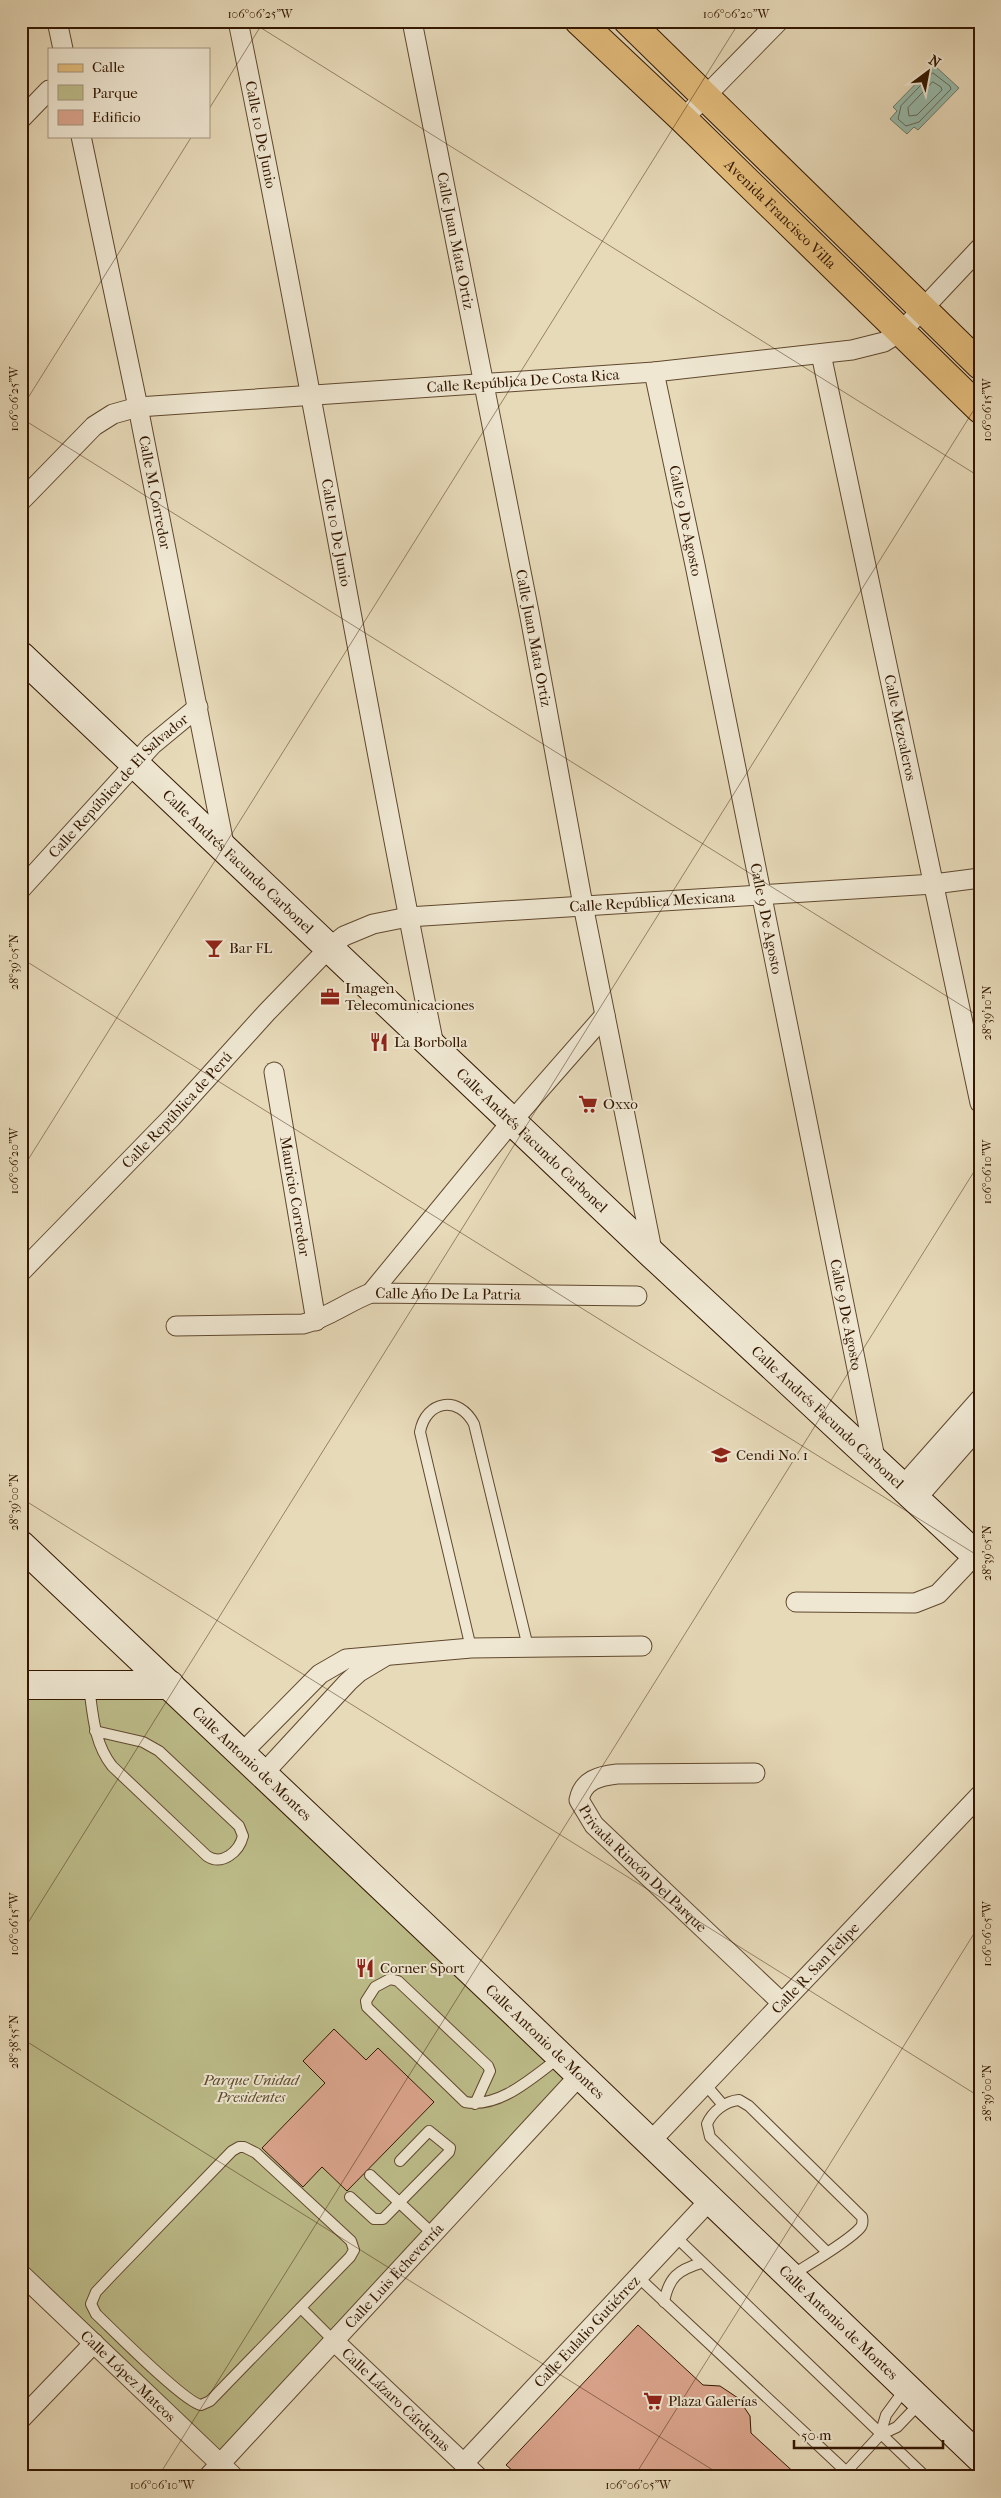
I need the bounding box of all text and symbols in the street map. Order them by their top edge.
text: 106°06'25"W [227,7,294,21]
text: 106°06'20"W [703,7,771,21]
legend [48,48,210,138]
north arrow [904,48,954,98]
text: N [926,51,944,72]
text: Calle [92,58,125,76]
street label: Calle 10 De Junio [241,79,280,190]
text: Parque [92,84,138,102]
text: Edificio [92,108,141,126]
street label: Avenida Francisco Villa [720,155,841,273]
street label: Calle Juan Mata Ortiz [433,170,478,311]
text: 106°06'25"W [7,365,21,432]
street label: Calle República De Costa Rica [426,365,621,396]
text: 106°06'15"W [980,377,994,442]
street label: Calle M. Corredor [135,434,175,551]
street label: Calle 9 De Agosto [665,464,706,578]
street label: Calle 10 De Junio [317,477,355,588]
street label: Calle Juan Mata Ortiz [512,568,555,709]
street label: Calle Mezcaleros [880,673,920,783]
street label: Calle República de El Salvador [45,709,192,862]
street label: Calle Andrés Facundo Carbonel [159,786,317,938]
street label: Calle 9 De Agosto [746,861,786,976]
street label: Calle República Mexicana [569,887,736,916]
text: 28°39'05"N [7,934,21,990]
bar icon: Bar FL [203,937,225,959]
place label: Bar FL [229,939,272,957]
place label: Imagen Telecomunicaciones [345,979,475,1014]
office icon: Imagen Telecomunicaciones [319,986,341,1008]
text: 28°39'10"N [980,986,994,1040]
restaurant icon: La Borbolla [368,1031,390,1053]
place label: La Borbolla [394,1033,469,1051]
street label: Calle República de Perú [118,1047,236,1172]
street label: Calle Andrés Facundo Carbonel [453,1064,611,1216]
supermarket icon: Oxxo [577,1093,599,1115]
place label: Oxxo [603,1095,638,1113]
text: 106°06'20"W [7,1126,21,1194]
street label: Mauricio Corredor [276,1135,314,1258]
text: 106°06'10"W [980,1138,994,1204]
street label: Calle 9 De Agosto [826,1257,866,1372]
street label: Calle Año De La Patria [375,1284,522,1304]
street label: Calle Andrés Facundo Carbonel [748,1342,907,1492]
school or university icon: Cendi No. 1 [710,1444,732,1466]
place label: Cendi No. 1 [736,1446,808,1464]
text: 28°39'00"N [7,1473,21,1531]
text: 28°39'05"N [980,1525,994,1581]
street label: Calle Antonio de Montes [188,1703,316,1825]
street label: Privada Rincón Del Parque [575,1801,711,1936]
text: 106°06'15"W [7,1891,21,1956]
text: 106°06'05"W [980,1900,994,1967]
street label: Calle R. San Felipe [768,1918,863,2018]
restaurant icon: Corner Sport [354,1957,376,1979]
place label: Corner Sport [380,1959,465,1977]
street label: Calle Antonio de Montes [482,1981,609,2103]
text: 28°38'55"N [7,2015,21,2069]
text: 28°39'00"N [980,2064,994,2122]
park label: Parque Unidad Presidentes [202,2071,301,2106]
street label: Calle Luis Echeverría [341,2219,448,2332]
street label: Calle Antonio de Montes [775,2261,902,2384]
street label: Calle Eulalio Gutiérrez [530,2271,644,2391]
street label: Calle López Mateos [77,2327,180,2426]
street label: Calle Lázaro Cárdenas [338,2344,454,2456]
supermarket icon: Plaza Galerías [642,2390,664,2412]
place label: Plaza Galerías [668,2392,758,2410]
scale bar [794,2418,942,2450]
text: 50 m [801,2426,832,2444]
text: 106°06'10"W [130,2478,196,2492]
text: 106°06'05"W [605,2478,672,2492]

